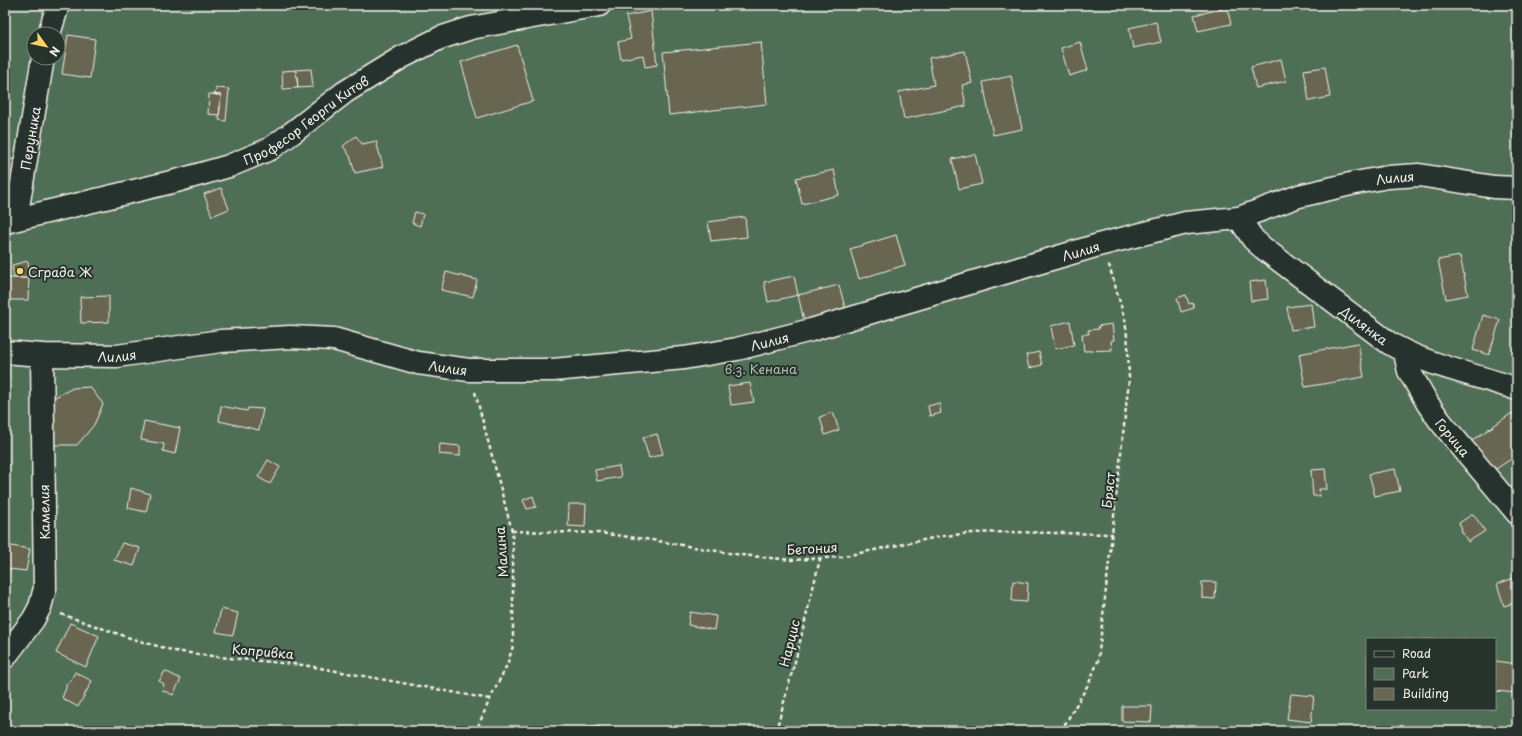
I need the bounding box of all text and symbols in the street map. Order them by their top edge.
north arrow [26,26,66,66]
text: N [45,43,64,60]
street label: Професор Георги Китов [240,70,372,169]
street label: Перуника [15,104,44,171]
street label: Лилия [1374,166,1415,189]
street label: Лилия [1059,236,1102,265]
place label: Сграда Ж [28,262,92,281]
marker: Сграда Ж [15,266,25,276]
street label: Дилянка [1336,300,1393,349]
street label: Лилия [748,327,791,355]
street label: Лилия [97,344,137,366]
street label: Лилия [427,355,469,379]
park label: в.з. Кенана [725,359,798,378]
street label: Горица [1432,414,1475,461]
street label: Бряст [1097,470,1119,509]
street label: Камелия [34,484,54,540]
street label: Малина [490,525,512,578]
street label: Бегония [786,537,838,559]
street label: Нарцис [774,617,804,669]
legend [1366,638,1496,710]
street label: Копривка [231,639,296,663]
text: Road [1402,644,1431,662]
text: Park [1402,664,1429,682]
text: Building [1402,684,1449,702]

